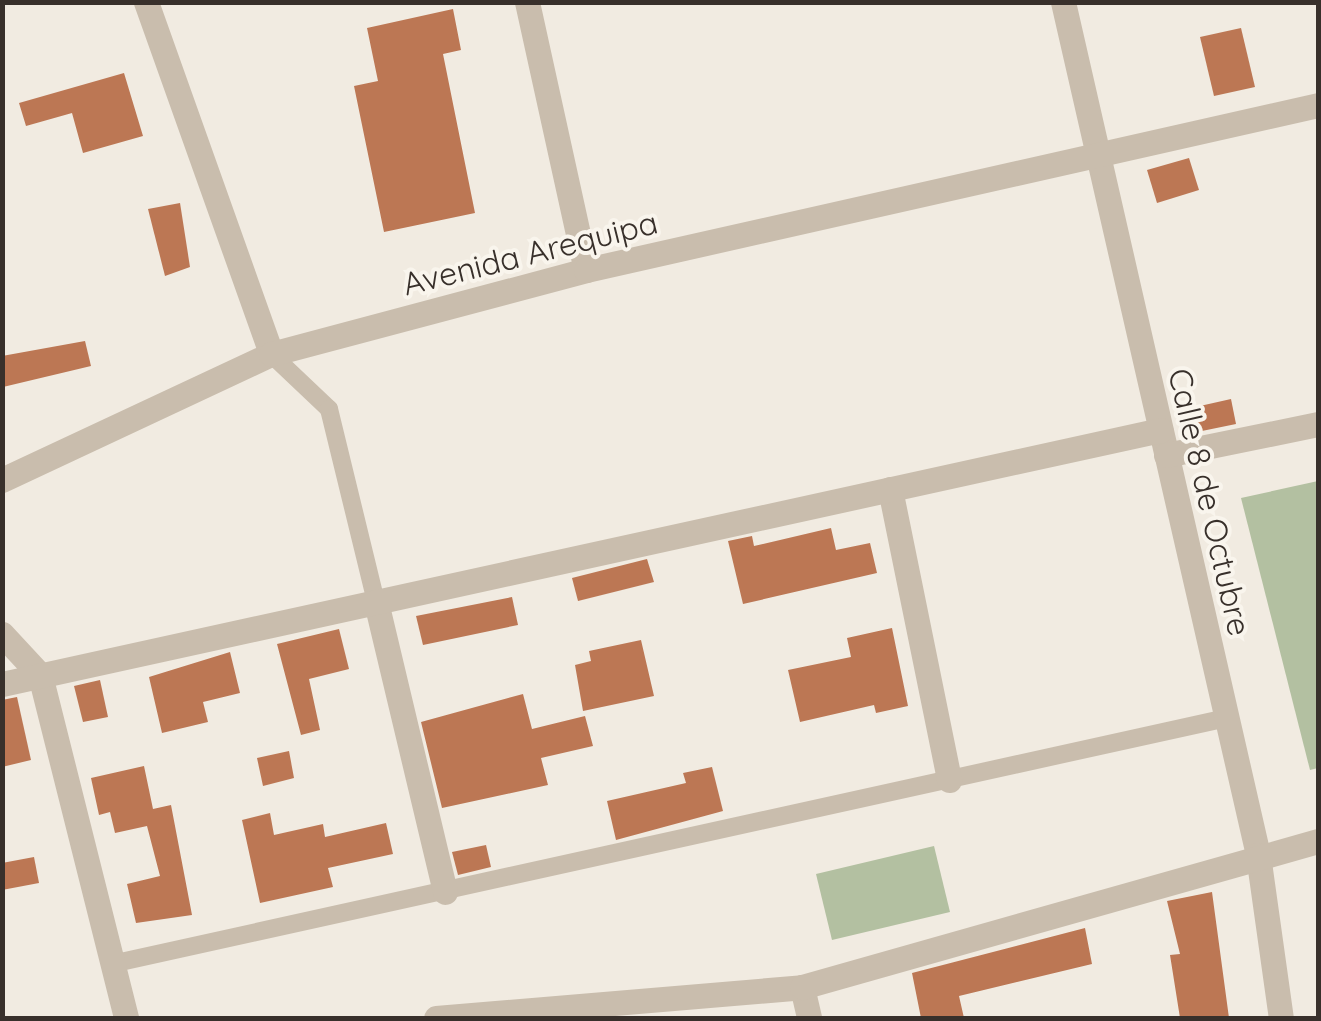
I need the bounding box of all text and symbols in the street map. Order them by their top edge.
street label: Avenida Arequipa [399,203,661,303]
street label: Calle 8 de Octubre [1161,365,1259,639]

